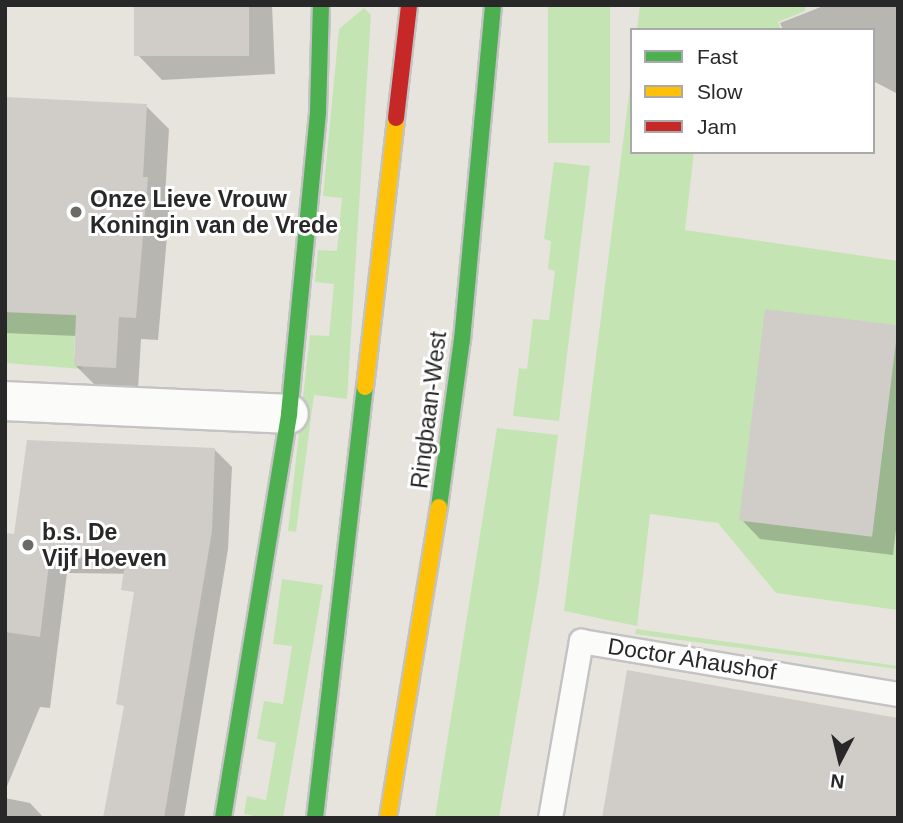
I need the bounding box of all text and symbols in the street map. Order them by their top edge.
legend [630,28,875,154]
text: Fast [697,45,738,68]
text: Slow [697,80,743,103]
text: Jam [697,115,737,138]
place label: Onze Lieve Vrouw Koningin van de Vrede [90,185,338,239]
marker: Onze Lieve Vrouw Koningin van de Vrede [68,204,84,220]
street label: Ringbaan-West [406,330,452,490]
place label: b.s. De Vijf Hoeven [42,518,167,572]
marker: b.s. De Vijf Hoeven [20,537,36,553]
street label: Doctor Ahaushof [605,632,779,686]
north arrow [805,725,875,795]
text: N [829,770,845,793]

